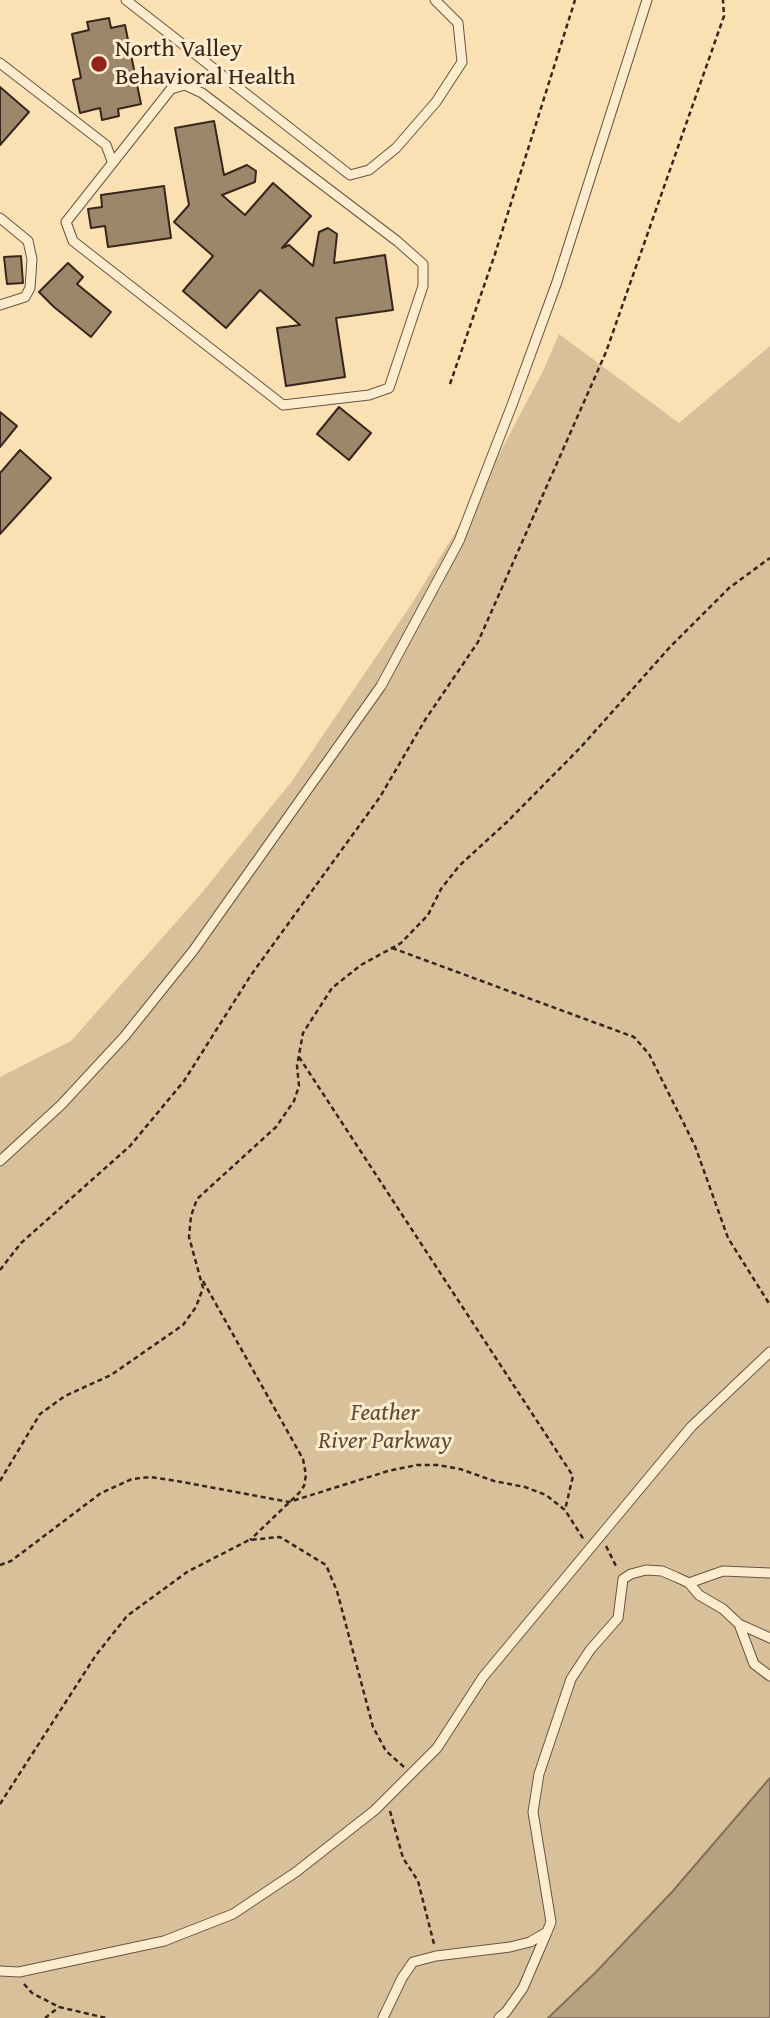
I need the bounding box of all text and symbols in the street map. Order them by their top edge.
place label: North Valley Behavioral Health [115,36,296,92]
marker: North Valley Behavioral Health [89,54,109,74]
park label: Feather River Parkway [318,1400,452,1456]

